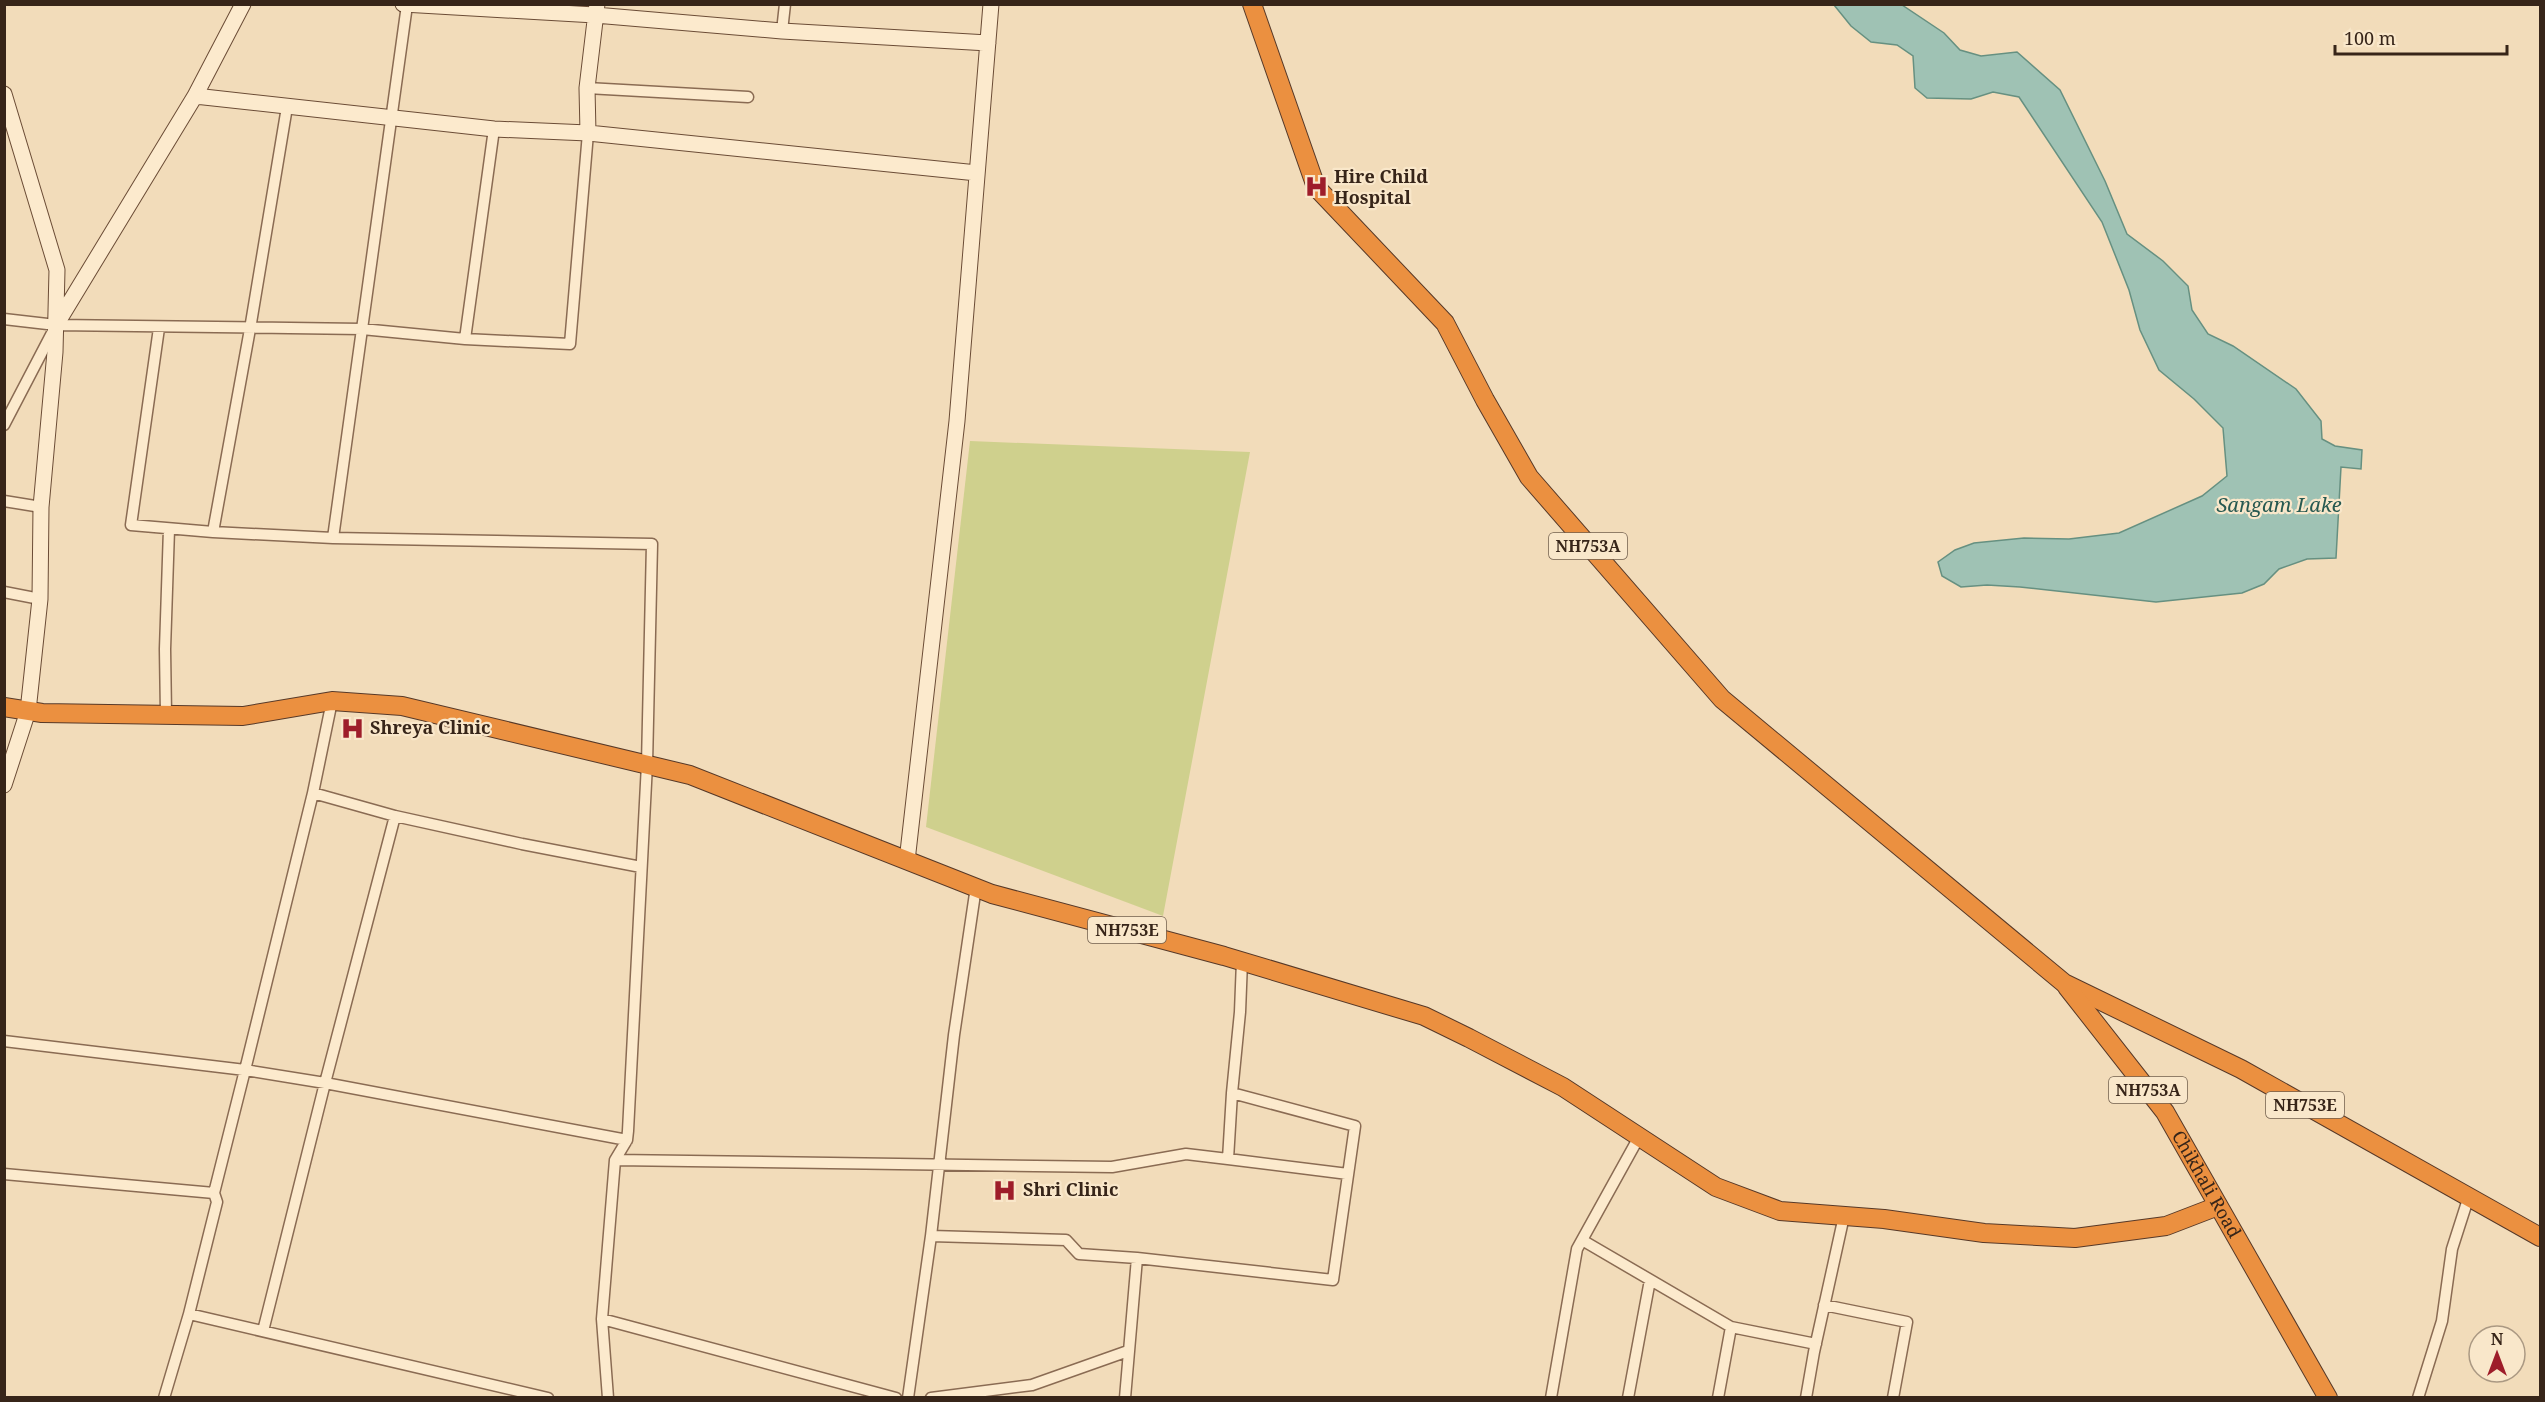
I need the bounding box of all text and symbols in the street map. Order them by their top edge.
scale bar [2335,18,2508,56]
text: 100 m [2344,26,2396,50]
place label: Hire Child Hospital [1334,164,1428,209]
hospital icon: Hire Child Hospital [1303,174,1329,200]
water label: Sangam Lake [2216,491,2342,518]
road number: NH753A [1549,533,1627,559]
hospital icon: Shreya Clinic [339,715,365,741]
place label: Shreya Clinic [370,715,491,739]
road number: NH753E [1088,917,1166,943]
road number: NH753A [2109,1077,2187,1103]
road number: NH753E [2266,1092,2344,1118]
street label: Chikhali Road [2167,1126,2247,1242]
hospital icon: Shri Clinic [992,1177,1018,1203]
place label: Shri Clinic [1023,1177,1118,1201]
north arrow [2467,1324,2527,1384]
text: N [2491,1328,2504,1350]

